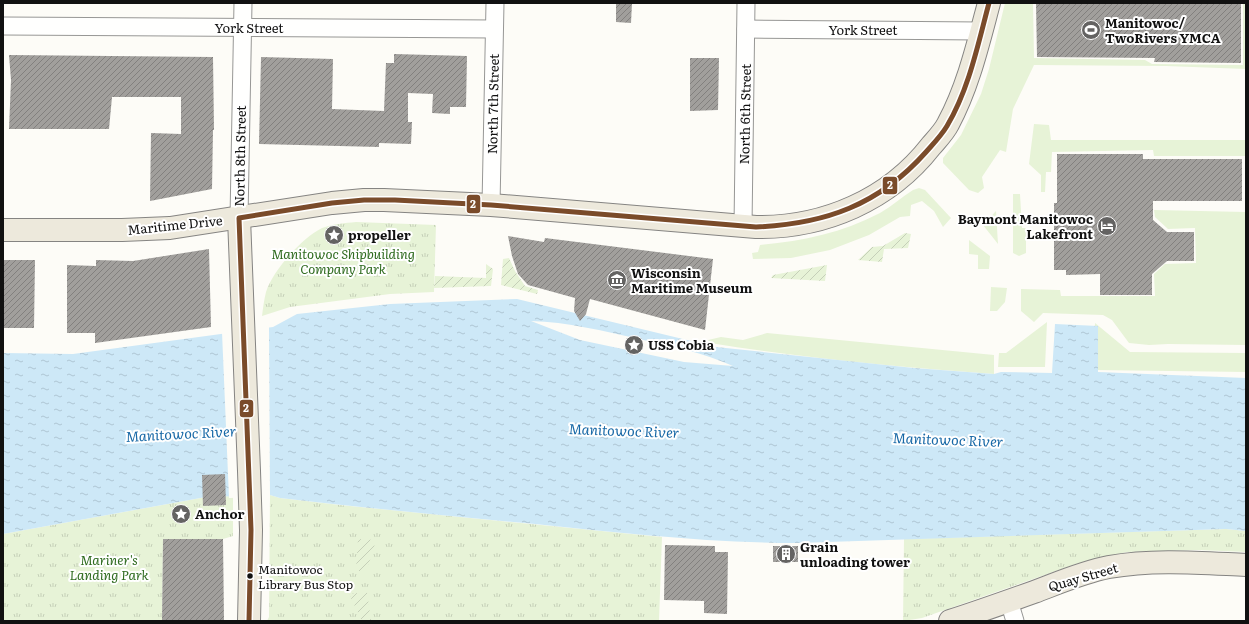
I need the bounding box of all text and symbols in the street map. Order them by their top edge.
place label: Manitowoc/ TwoRivers YMCA [1105,13,1221,47]
street label: York Street [214,18,284,37]
sports icon: Manitowoc/ TwoRivers YMCA [1080,19,1102,41]
street label: York Street [828,20,898,39]
street label: North 7th Street [482,53,503,154]
street label: North 6th Street [734,63,755,165]
street label: North 8th Street [229,105,250,207]
line badge: 2 [882,176,898,195]
text: 2 [887,176,893,192]
line badge: 2 [466,194,481,214]
text: 2 [470,195,476,211]
place label: Baymont Manitowoc Lakefront [958,209,1093,243]
street label: Maritime Drive [127,210,224,239]
hotel icon: Baymont Manitowoc Lakefront [1096,215,1118,237]
place icon: propeller [323,224,345,246]
place label: propeller [348,225,411,244]
park label: Manitowoc Shipbuilding Company Park [271,244,415,278]
place label: Wisconsin Maritime Museum [631,263,753,297]
museum icon: Wisconsin Maritime Museum [606,269,628,291]
place icon: USS Cobia [623,334,645,356]
place label: USS Cobia [648,335,715,354]
line badge: 2 [239,399,254,418]
text: 2 [243,399,249,415]
water label: Manitowoc River [568,418,680,442]
water label: Manitowoc River [125,420,237,446]
water label: Manitowoc River [892,427,1004,451]
place icon: Anchor [170,503,192,525]
place label: Anchor [195,504,245,523]
place label: Grain unloading tower [800,537,910,571]
building icon: Grain unloading tower [775,543,797,565]
park label: Mariner's Landing Park [69,550,149,584]
street label: Quay Street [1046,557,1121,596]
place label: Manitowoc Library Bus Stop [258,560,353,593]
marker: Manitowoc Library Bus Stop [245,571,255,581]

